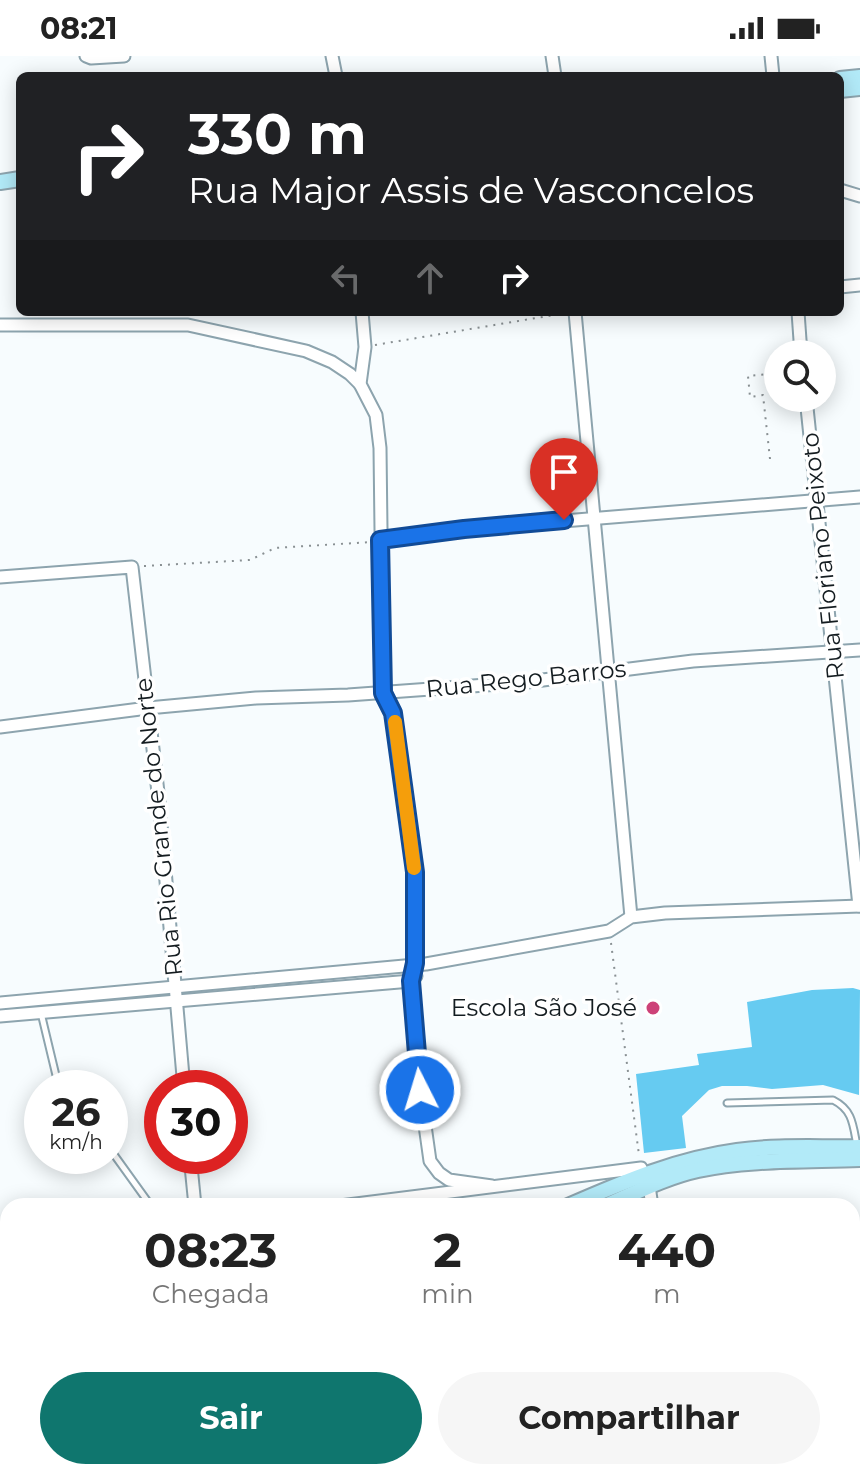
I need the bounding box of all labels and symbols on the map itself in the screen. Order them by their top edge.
street label: Rua Floriano Peixoto [795,431,850,681]
pin [530,438,598,520]
street label: Rua Rego Barros [424,654,628,703]
street label: Rua Rio Grande do Norte [128,677,189,978]
place label: Escola São José [451,993,637,1022]
marker: Escola São José [644,999,662,1017]
position arrow [378,1048,462,1132]
speed limit sign: 30 [144,1070,248,1174]

